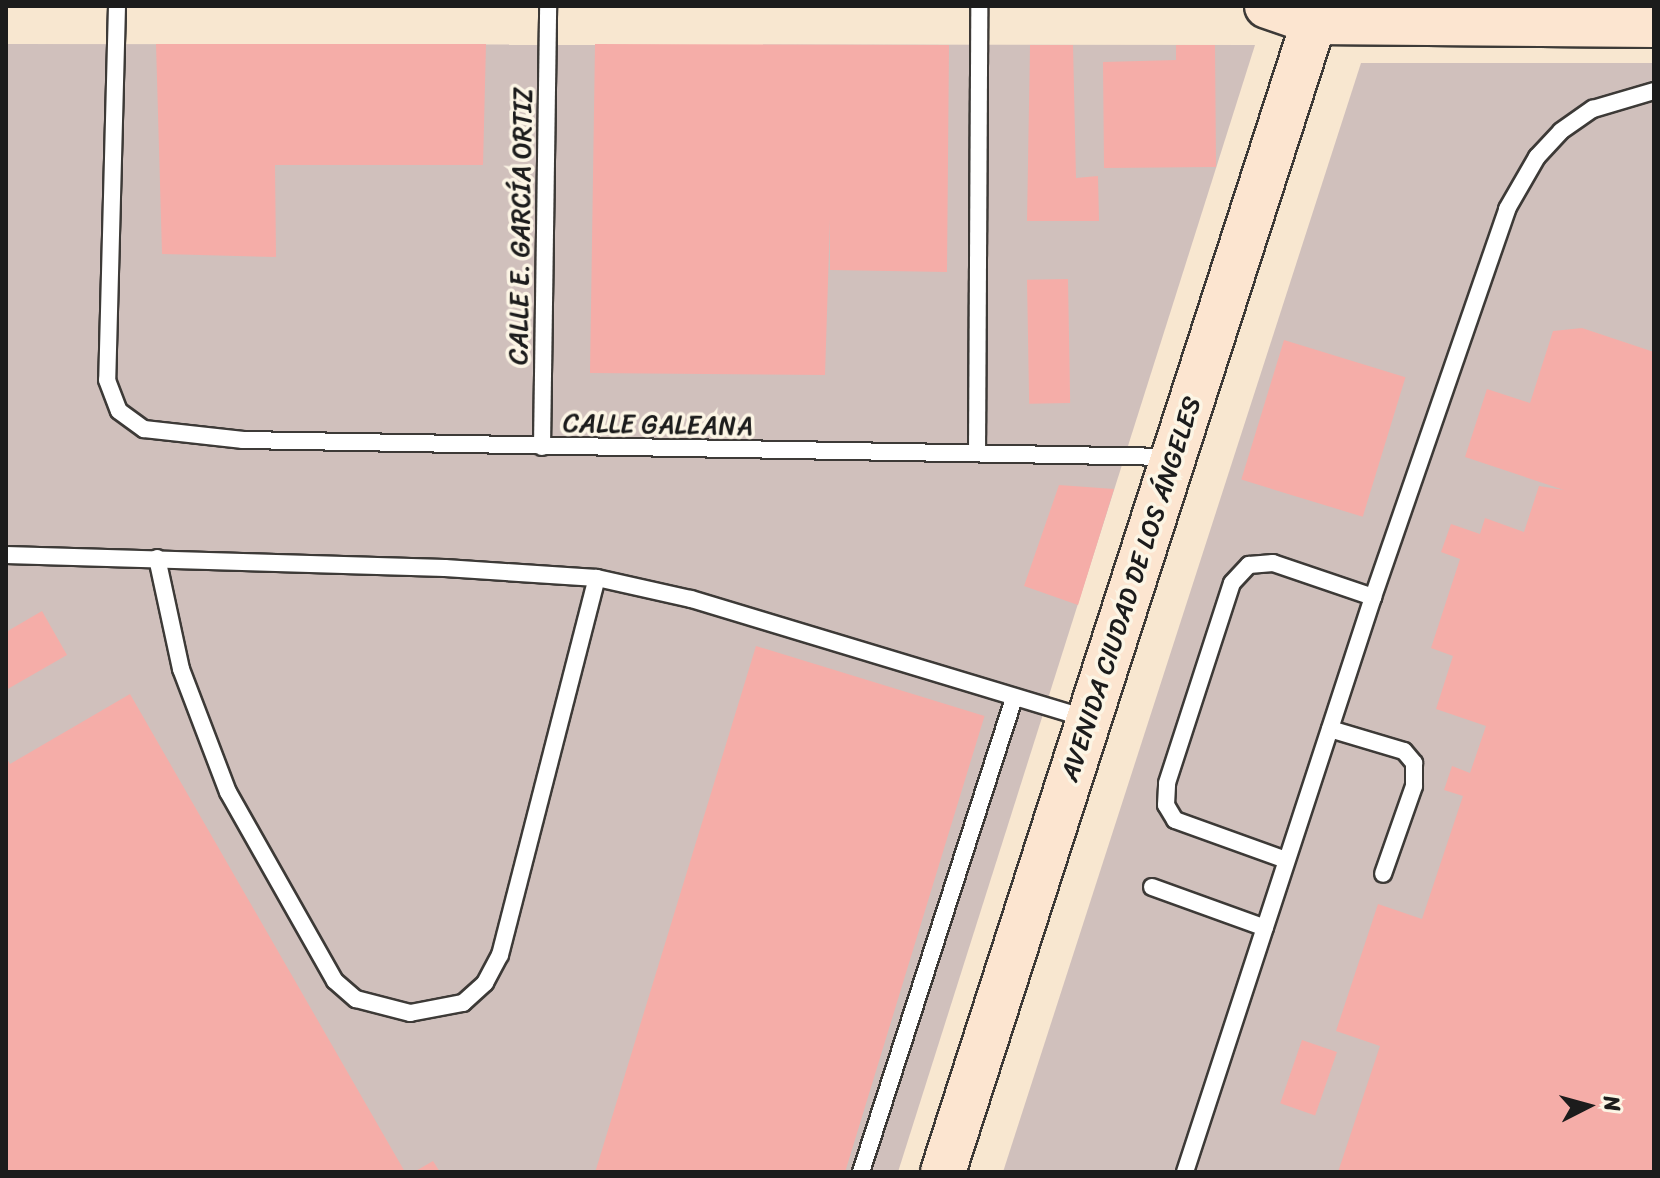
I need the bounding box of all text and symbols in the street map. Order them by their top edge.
street label: CALLE E. GARCÍA ORTIZ [503,88,539,364]
street label: AVENIDA CIUDAD DE LOS ÁNGELES [1053,390,1209,788]
street label: CALLE GALEANA [563,408,753,442]
north arrow [1548,1066,1628,1146]
text: N [1592,1094,1633,1113]

